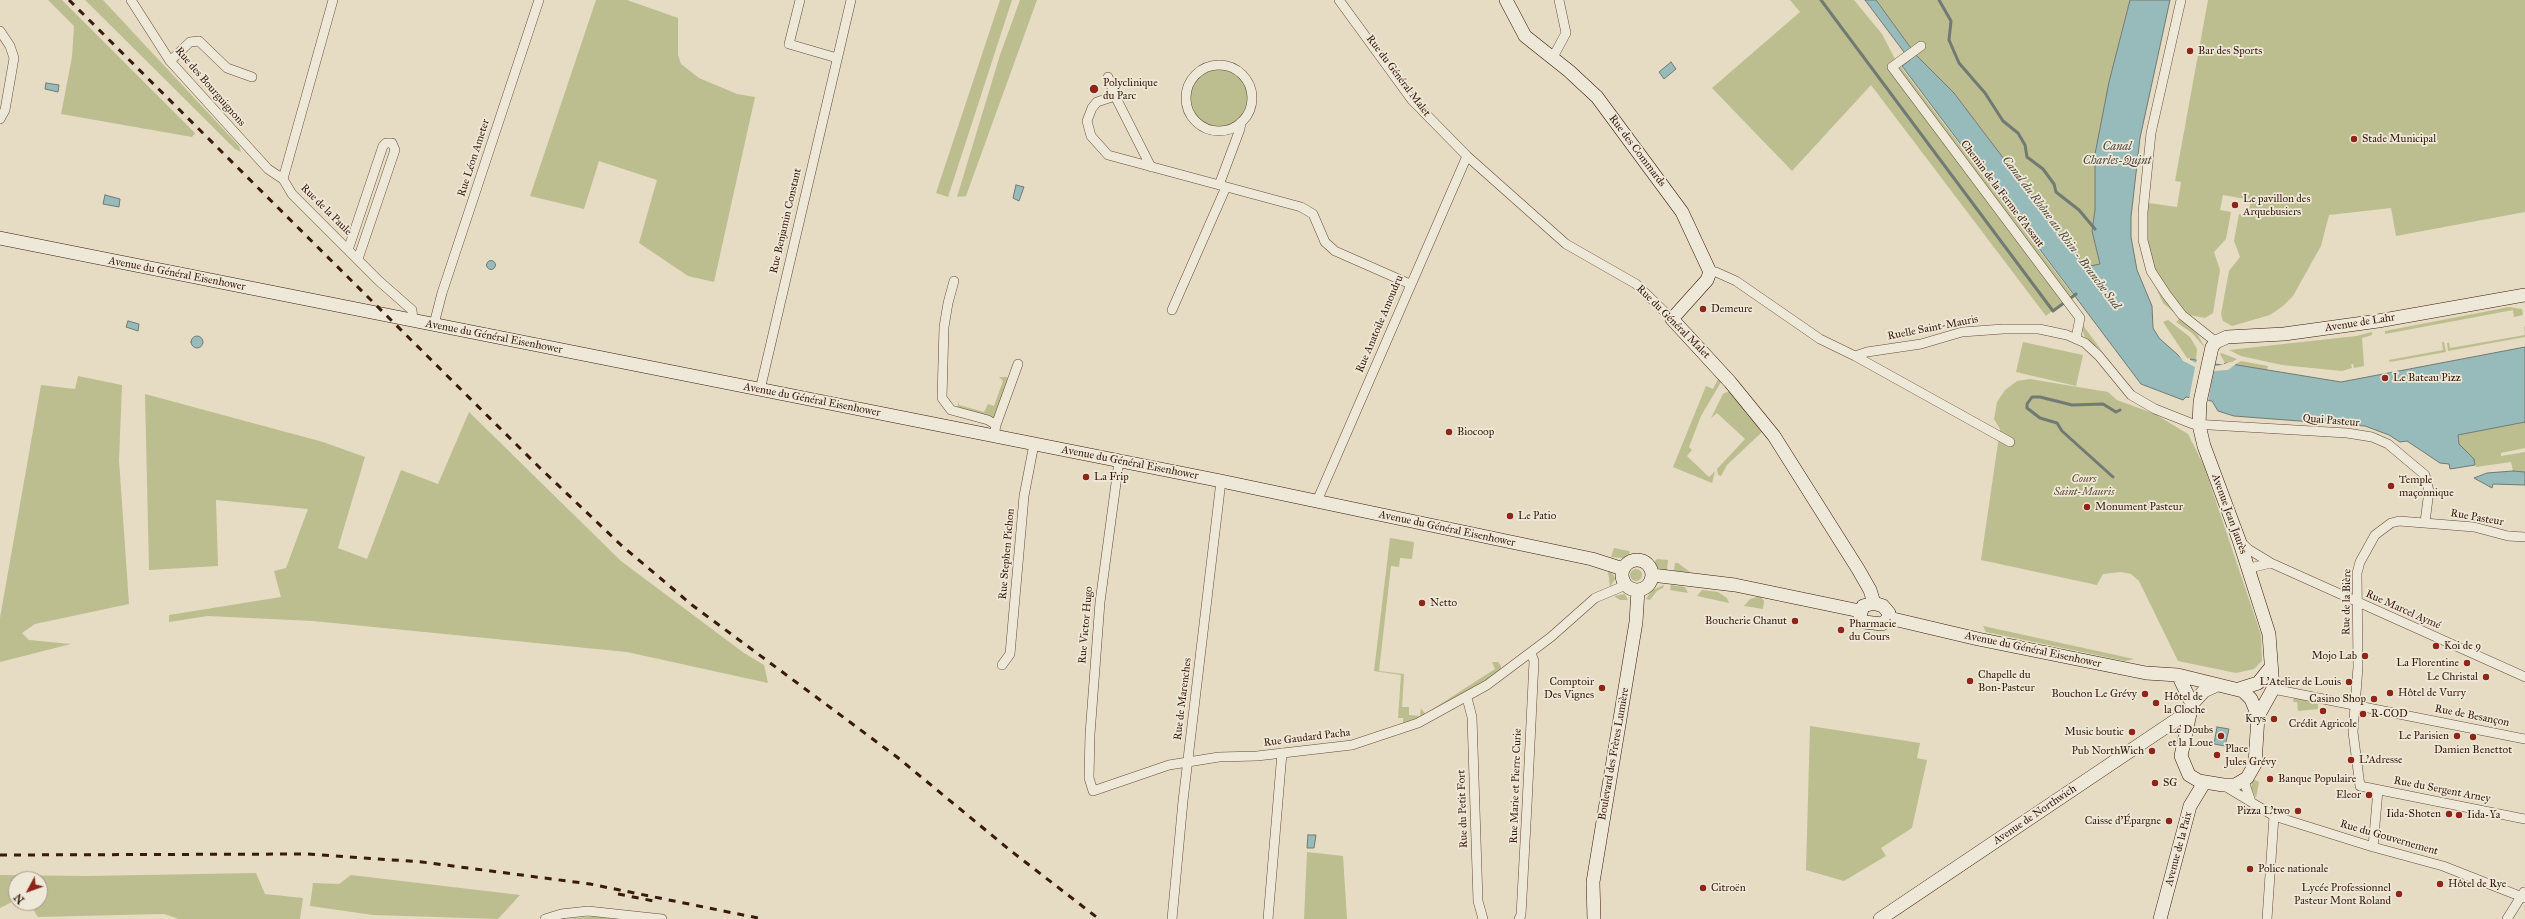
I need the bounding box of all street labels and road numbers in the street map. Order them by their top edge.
street label: Rue du Général Malet [1363,33,1433,119]
street label: Rue des Bourguignons [172,45,248,129]
street label: Rue des Commards [1606,112,1668,190]
street label: Rue Léon Ameter [455,117,493,199]
street label: Chemin de la Ferme d'Assaut [1957,138,2047,250]
street label: Rue Benjamin Constant [767,167,805,275]
street label: Rue de la Paule [298,182,354,238]
street label: Avenue du Général Eisenhower [107,254,247,294]
street label: Rue Anatoile Amoudru [1353,273,1407,375]
street label: Rue du Général Malet [1633,282,1713,362]
street label: Avenue de Lahr [2324,311,2396,335]
street label: Ruelle Saint-Mauris [1886,313,1980,343]
street label: Avenue du Général Eisenhower [424,317,564,357]
street label: Avenue du Général Eisenhower [742,380,882,420]
street label: Quai Pasteur [2302,412,2360,430]
street label: Avenue du Général Eisenhower [1060,443,1200,483]
street label: Avenue Jean Jaurès [2208,472,2250,556]
street label: Rue Pasteur [2449,507,2505,529]
street label: Rue Stephen Pichon [996,508,1018,600]
street label: Avenue du Général Eisenhower [1377,508,1517,550]
street label: Rue de la Bière [2340,569,2354,635]
street label: Rue Victor Hugo [1076,586,1096,664]
street label: Rue Marcel Aymé [2363,587,2443,633]
street label: Avenue du Général Eisenhower [1963,629,2103,671]
street label: Rue de Marenches [1171,657,1195,741]
street label: Boulevard des Frères Lumière [1596,687,1632,821]
street label: Rue de Besançon [2434,702,2510,730]
street label: Rue Gaudard Pacha [1263,726,1351,750]
street label: Rue Marie et Pierre Curie [1507,728,1525,844]
street label: Rue du Petit Fort [1455,770,1471,848]
street label: Rue du Sergent Arney [2393,774,2491,806]
street label: Avenue de Northwich [1991,782,2079,848]
street label: Avenue de la Paix [2163,810,2195,888]
street label: Rue du Gouvernement [2338,818,2440,858]

